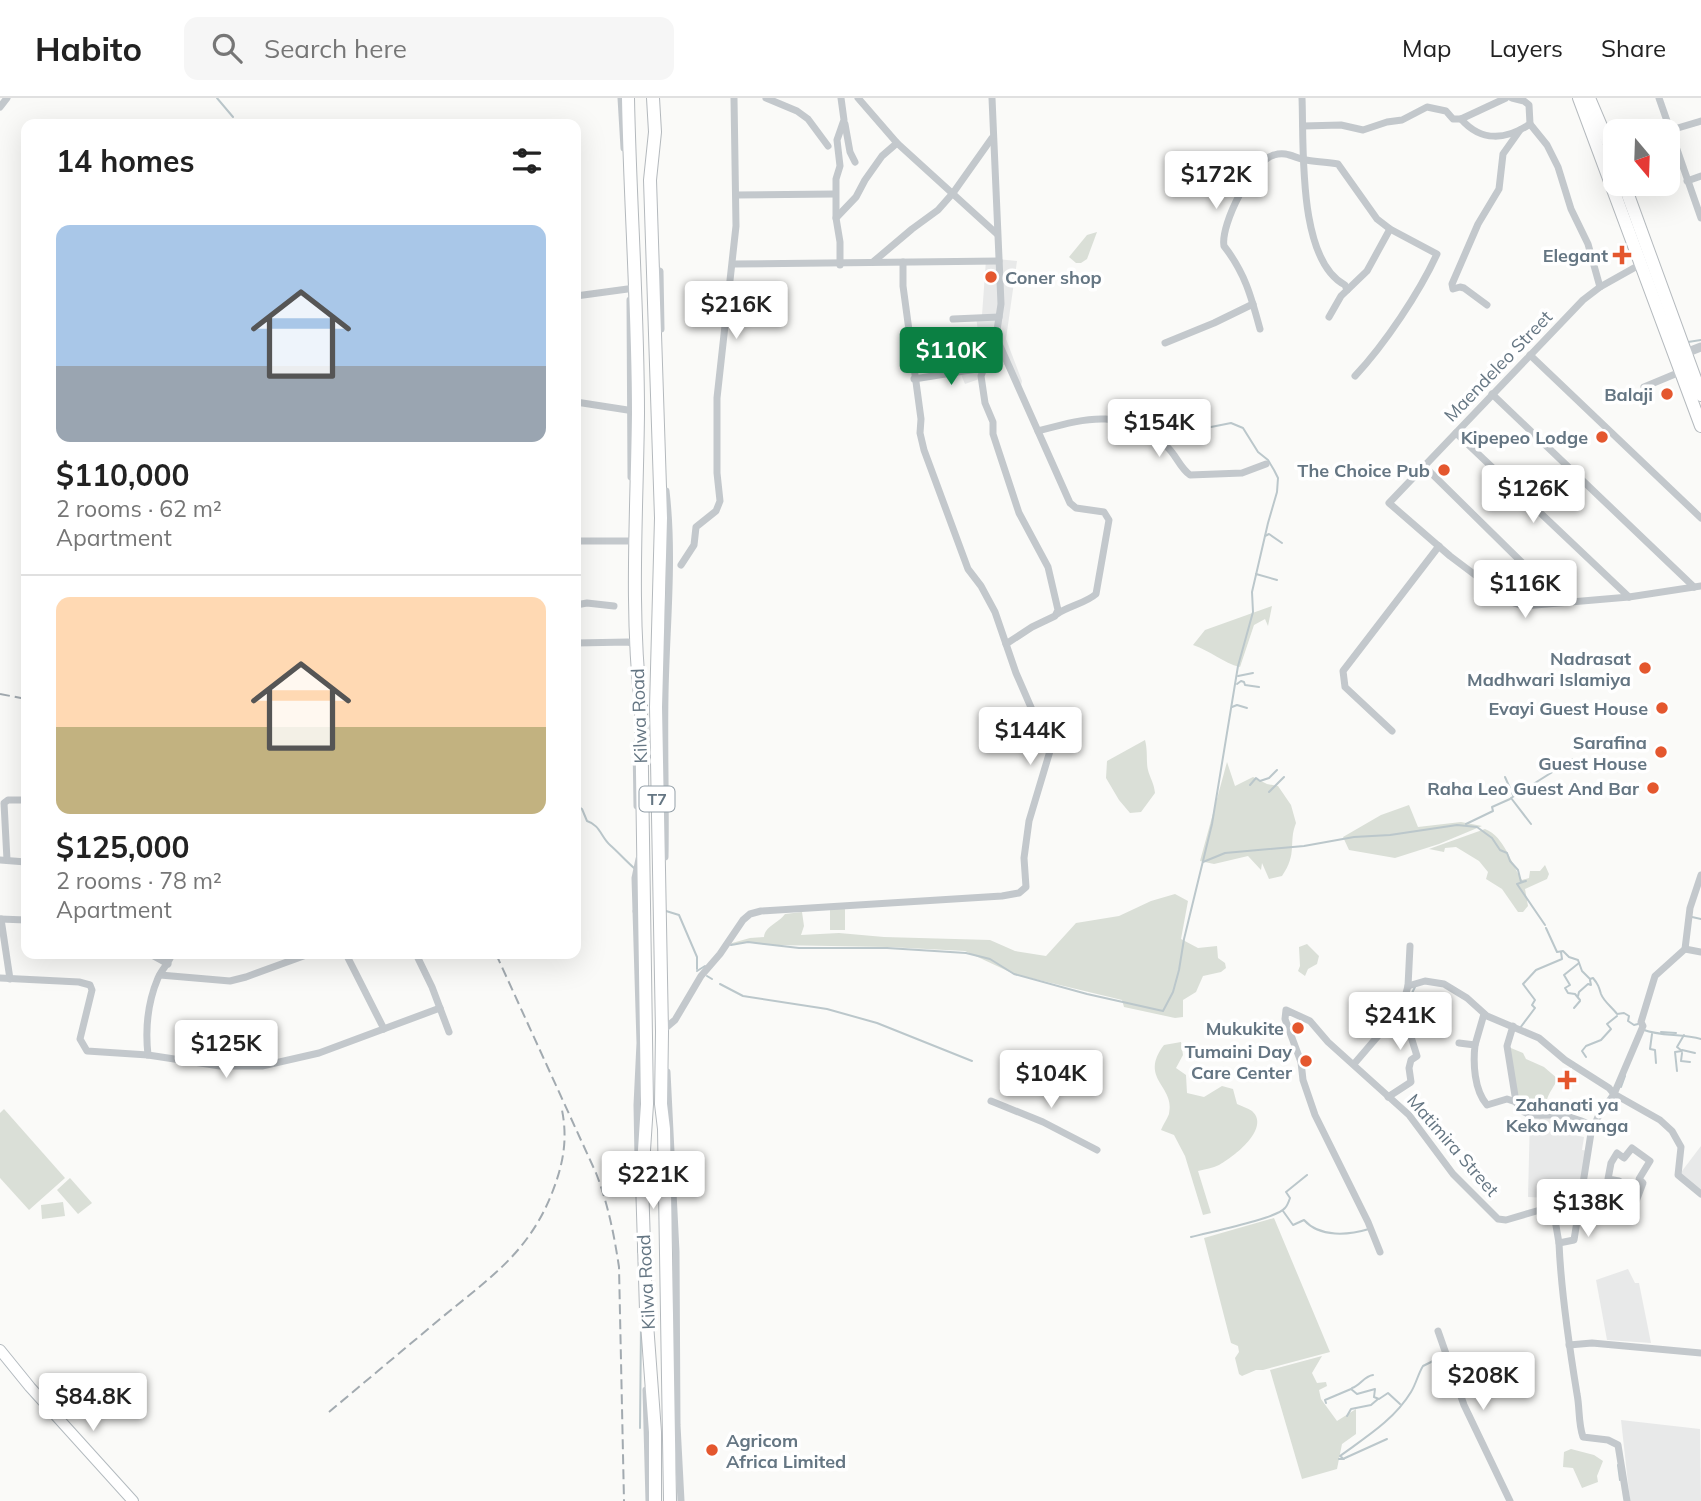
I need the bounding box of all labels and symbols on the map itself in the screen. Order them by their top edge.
north arrow [1603,119,1680,196]
pin: $172K [1167,152,1265,211]
place label: Elegant [1543,244,1608,267]
marker: Elegant [1614,247,1630,263]
place label: Coner shop [1005,266,1102,289]
marker: Coner shop [983,269,999,285]
pin: $216K [687,282,785,341]
street label: Maendeleo Street [1439,305,1557,427]
pin: $110K [902,328,1000,387]
place label: Balaji [1604,383,1653,406]
marker: Balaji [1659,386,1675,402]
pin: $154K [1110,400,1208,459]
place label: Kipepeo Lodge [1461,426,1588,449]
marker: Kipepeo Lodge [1594,429,1610,445]
place label: The Choice Pub [1297,459,1430,482]
marker: The Choice Pub [1436,462,1452,478]
pin: $126K [1484,466,1582,525]
pin: $116K [1476,560,1574,620]
place label: Nadrasat Madhwari Islamiya [1467,647,1631,691]
marker: Nadrasat Madhwari Islamiya [1637,660,1653,676]
street label: Kilwa Road [626,668,652,764]
place label: Evayi Guest House [1489,697,1648,720]
marker: Evayi Guest House [1654,700,1670,716]
pin: $144K [981,708,1079,767]
place label: Sarafina Guest House [1538,731,1647,775]
marker: Sarafina Guest House [1653,744,1669,760]
place label: Raha Leo Guest And Bar [1427,777,1640,800]
marker: Raha Leo Guest And Bar [1645,780,1661,796]
road number: T7 [640,786,674,812]
pin: $241K [1351,992,1449,1052]
place label: Mukukite [1206,1017,1284,1040]
pin: $125K [177,1020,275,1080]
marker: Mukukite [1290,1020,1306,1036]
place label: Tumaini Day Care Center [1184,1040,1293,1084]
pin: $104K [1002,1051,1100,1110]
marker: Tumaini Day Care Center [1298,1053,1314,1069]
marker: Zahanati ya Keko Mwanga [1557,1070,1577,1090]
street label: Matimira Street [1402,1089,1504,1201]
place label: Zahanati ya Keko Mwanga [1506,1093,1628,1137]
pin: $221K [604,1152,702,1211]
pin: $138K [1539,1180,1637,1239]
street label: Kilwa Road [632,1234,660,1330]
pin: $208K [1434,1352,1532,1412]
pin: $84.8K [36,1374,150,1433]
place label: Agricom Africa Limited [726,1429,846,1473]
marker: Agricom Africa Limited [704,1442,720,1458]

